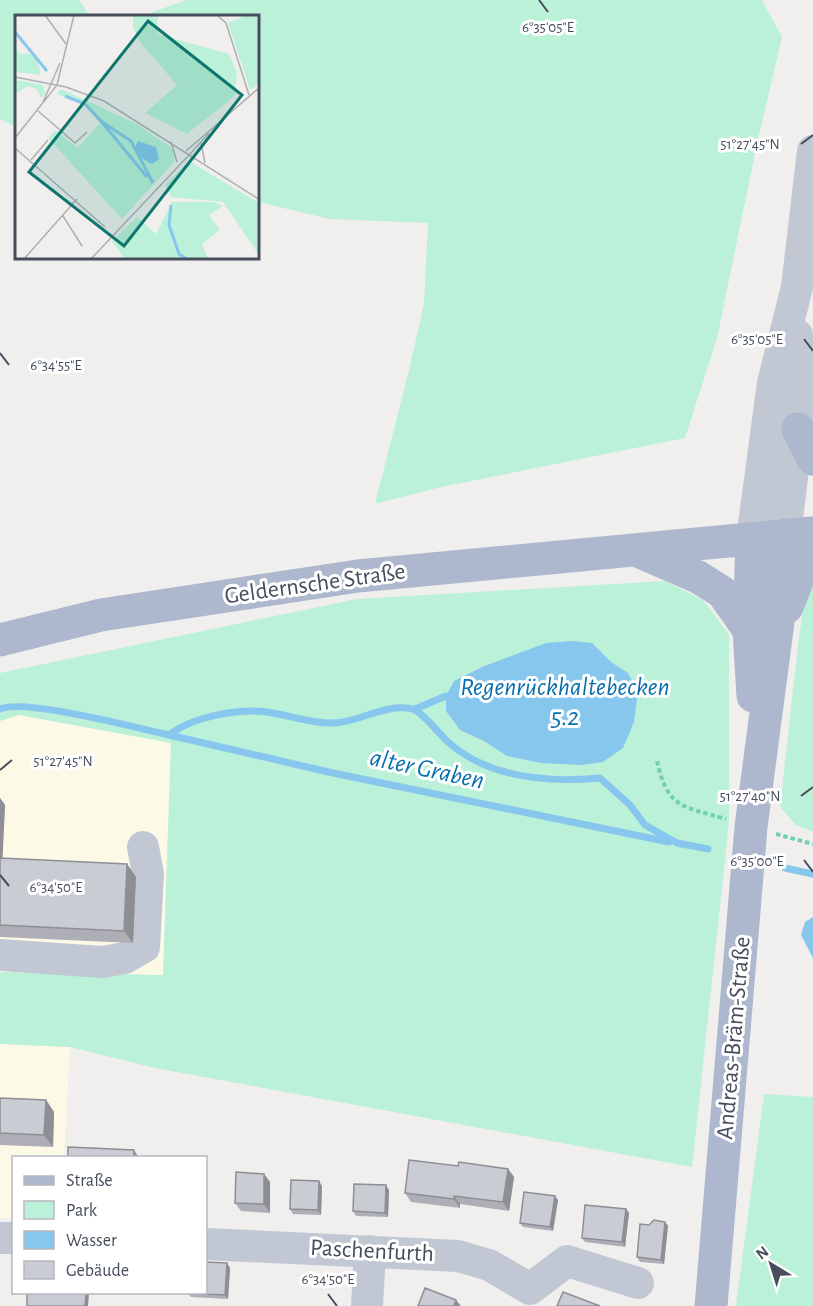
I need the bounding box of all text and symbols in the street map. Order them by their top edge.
inset map [15,15,260,260]
text: 6°35'05"E [522,20,574,35]
text: 51°27'45"N [720,137,780,152]
text: 6°35'05"E [731,332,783,347]
text: 6°34'55"E [30,358,82,373]
street label: Geldernsche Straße [223,559,407,609]
water label: Regenrückhaltebecken 5.2 [460,674,670,730]
water label: alter Graben [368,744,486,794]
text: 51°27'45"N [33,754,93,769]
text: 51°27'40"N [720,789,780,804]
text: 6°35'00"E [730,854,784,869]
text: 6°34'50"E [30,880,82,895]
street label: Andreas-Bräm-Straße [713,936,755,1140]
legend [12,1156,207,1294]
text: Straße [66,1172,112,1190]
text: Park [66,1202,98,1220]
text: Wasser [66,1232,117,1250]
north arrow [741,1234,801,1294]
street label: Paschenfurth [309,1236,435,1266]
text: N [753,1243,772,1263]
text: Gebäude [66,1262,129,1280]
text: 6°34'50"E [302,1272,354,1287]

